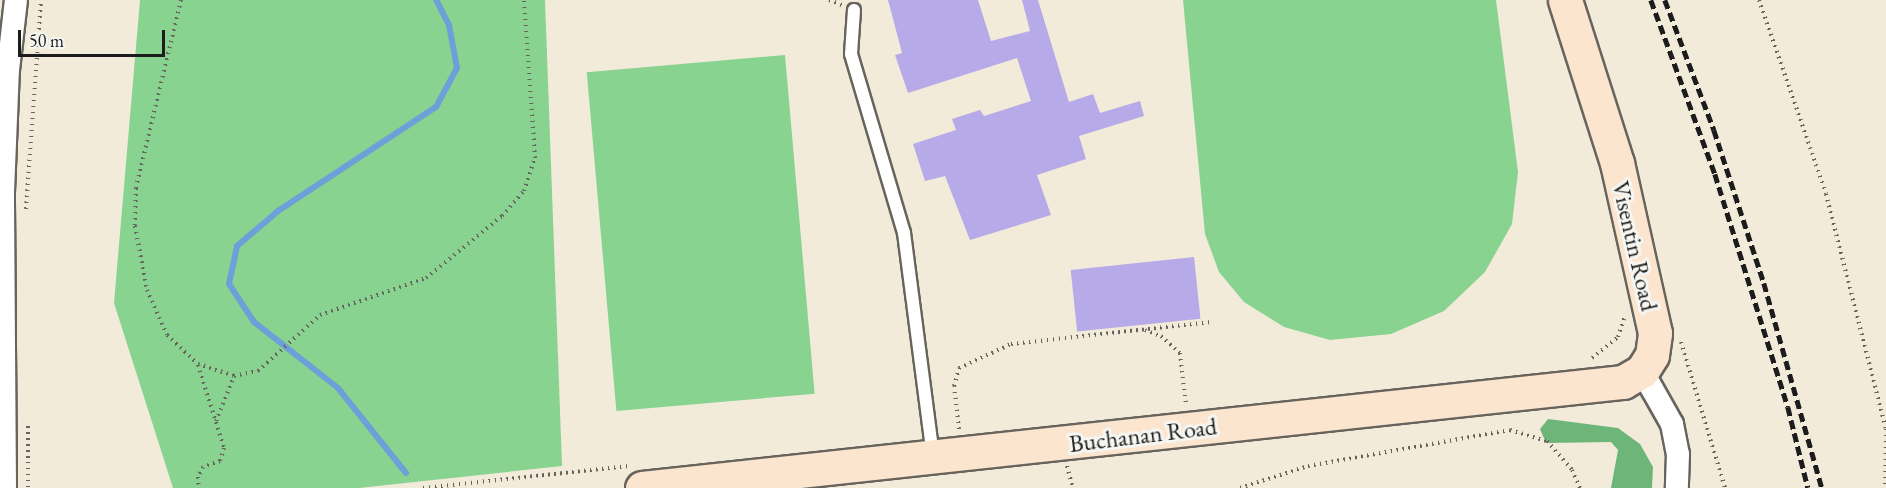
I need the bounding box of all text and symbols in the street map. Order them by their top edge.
scale bar [21,18,168,56]
text: 50 m [29,29,64,52]
street label: Visentin Road [1606,178,1664,314]
street label: Buchanan Road [1068,412,1218,458]

